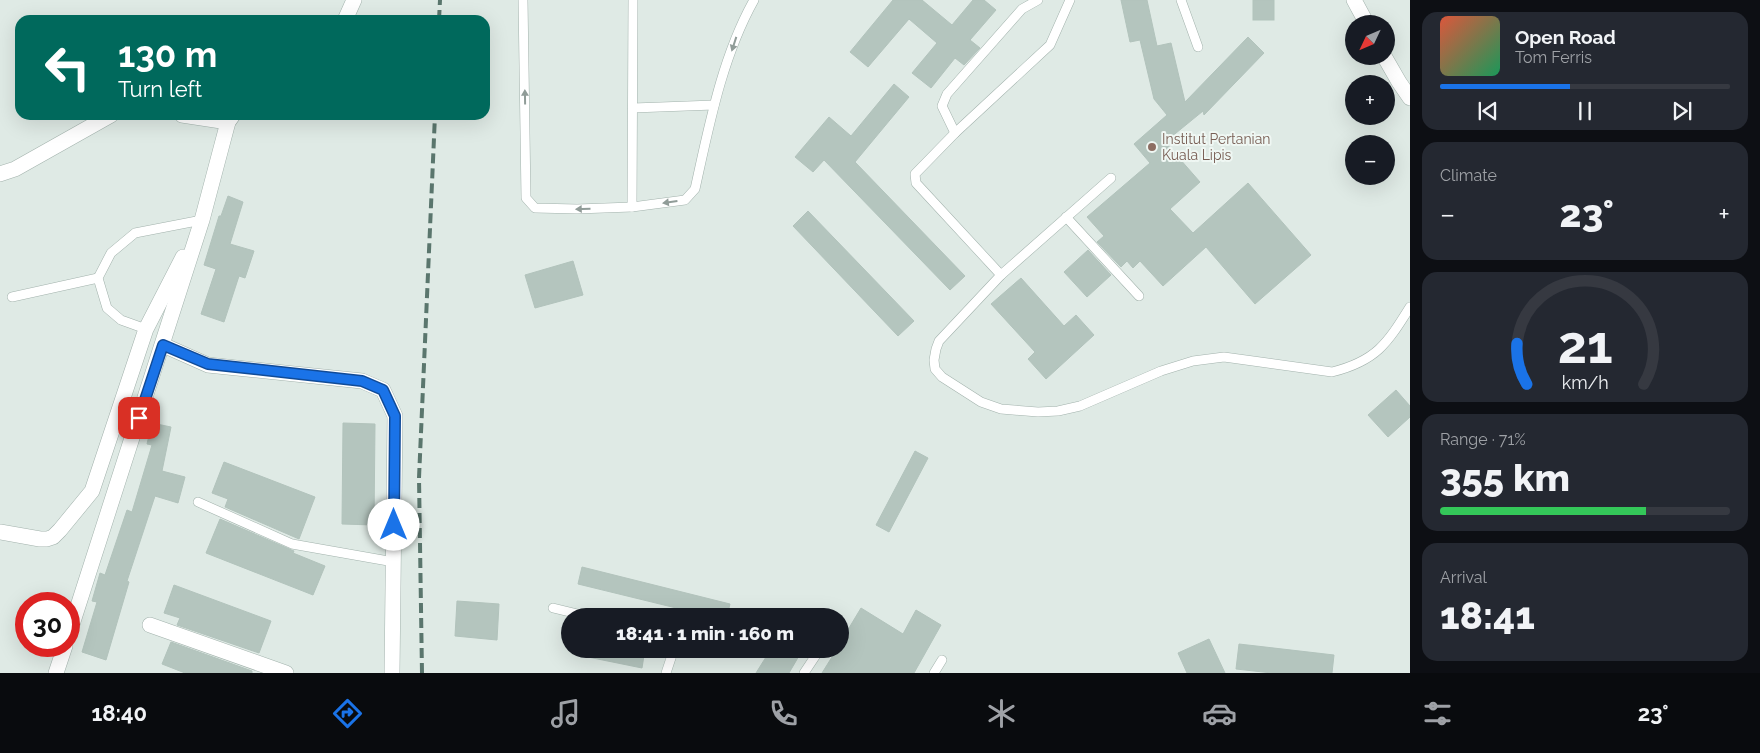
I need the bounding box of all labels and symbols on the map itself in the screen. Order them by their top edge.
north arrow [1345,15,1395,65]
one-way arrow [730,37,737,52]
one-way arrow [521,89,529,105]
place label: Institut Pertanian Kuala Lipis [1162,131,1270,163]
marker: Institut Pertanian Kuala Lipis [1146,141,1158,153]
one-way arrow [662,198,678,206]
one-way arrow [575,205,591,213]
pin [118,397,160,439]
position arrow [367,498,419,550]
speed limit sign: 30 [15,592,80,657]

